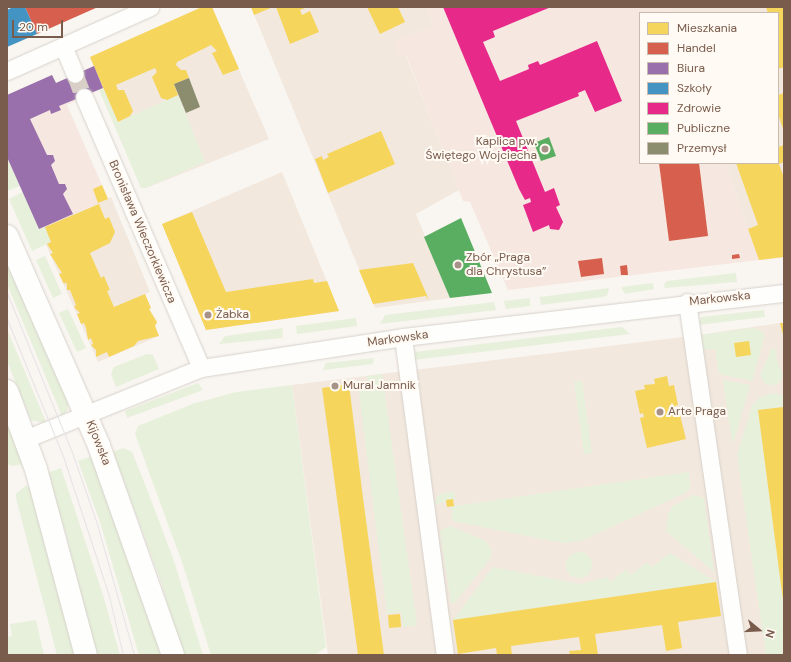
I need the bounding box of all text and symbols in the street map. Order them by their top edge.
scale bar [14,12,65,38]
legend [639,12,779,164]
text: 20 m [19,19,48,35]
text: Mieszkania [677,20,737,36]
text: Handel [677,40,716,56]
text: Biura [677,60,705,76]
text: Szkoły [677,80,712,96]
text: Zdrowie [677,100,721,116]
text: Publiczne [677,120,730,136]
place label: Kaplica pw. Świętego Wojciecha [425,135,537,163]
text: Przemysł [677,140,727,156]
marker: Kaplica pw. Świętego Wojciecha [540,144,550,154]
street label: Bronisława Wieczorkiewicza [105,158,179,306]
place label: Zbór „Praga dla Chrystusa” [466,251,546,279]
marker: Zbór „Praga dla Chrystusa” [453,260,463,270]
street label: Markowska [689,289,751,309]
place label: Żabka [216,308,249,322]
marker: Żabka [203,310,213,320]
street label: Markowska [367,328,429,350]
place label: Mural Jamnik [343,379,416,393]
marker: Mural Jamnik [330,381,340,391]
place label: Arte Praga [668,405,726,419]
marker: Arte Praga [655,407,665,417]
street label: Kijowska [82,418,114,468]
north arrow [739,610,779,650]
text: N [763,628,778,640]

